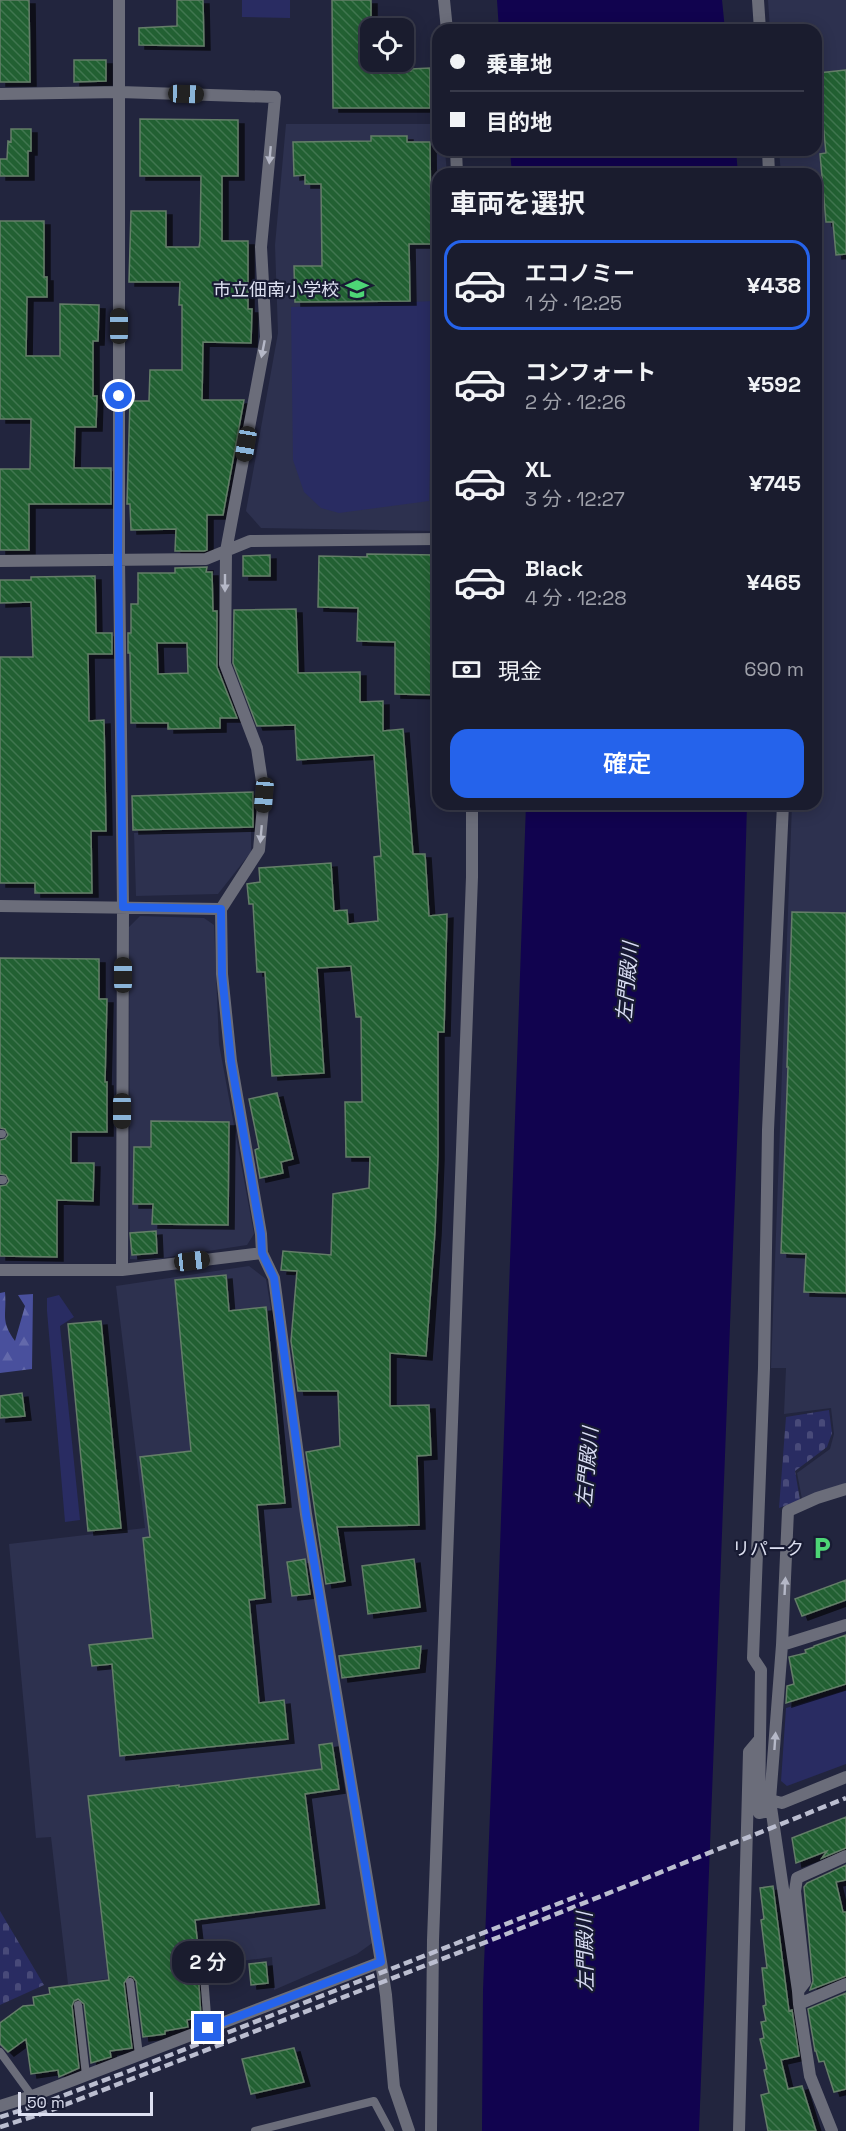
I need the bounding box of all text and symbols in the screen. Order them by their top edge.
map controls [360,18,414,72]
button: locate [360,18,414,72]
text: 乗車地 [486,50,552,78]
car [168,84,204,104]
text: 目的地 [486,108,552,136]
one-way arrow [265,145,274,164]
text: 車両を選択 [450,186,585,221]
icon: car [453,258,507,312]
text: エコノミー [525,259,635,287]
text: ¥438 [747,271,801,299]
school or university icon: 市立佃南小学校 [344,276,370,302]
place label: 市立佃南小学校 [213,278,339,301]
text: 1 分 · 12:25 [525,290,622,316]
car [110,308,128,344]
one-way arrow [258,340,267,359]
icon: car [453,357,507,411]
text: コンフォート [525,358,656,386]
text: ¥592 [747,370,801,398]
route start [105,382,132,409]
text: 2 分 · 12:26 [525,389,626,415]
car [234,425,258,463]
text: XL [525,455,551,483]
icon: car [453,456,507,510]
text: ¥745 [749,469,801,497]
text: 3 分 · 12:27 [525,486,625,512]
text: Black [525,554,583,582]
icon: car [453,555,507,609]
text: ¥465 [747,568,801,596]
one-way arrow [220,573,230,592]
text: 4 分 · 12:28 [525,585,627,611]
icon: cash [450,653,483,686]
text: 690 m [744,656,804,682]
text: 現金 [498,657,542,685]
button: 確定 [450,729,804,798]
car [253,776,275,814]
one-way arrow [256,824,266,843]
water label: 左門殿川 [611,939,644,1023]
car [114,957,132,993]
car [113,1093,131,1129]
car [173,1250,211,1272]
water label: 左門殿川 [571,1424,604,1508]
parking icon: リパーク [809,1535,835,1561]
place label: リパーク [732,1537,804,1560]
one-way arrow [780,1577,789,1596]
one-way arrow [770,1732,780,1751]
water label: 左門殿川 [571,1910,599,1992]
callout: 2 分 [172,1941,244,1983]
text: 2 分 [190,1949,226,1975]
route end [194,2014,221,2041]
scale bar [18,2089,153,2116]
text: 50 m [27,2092,65,2113]

